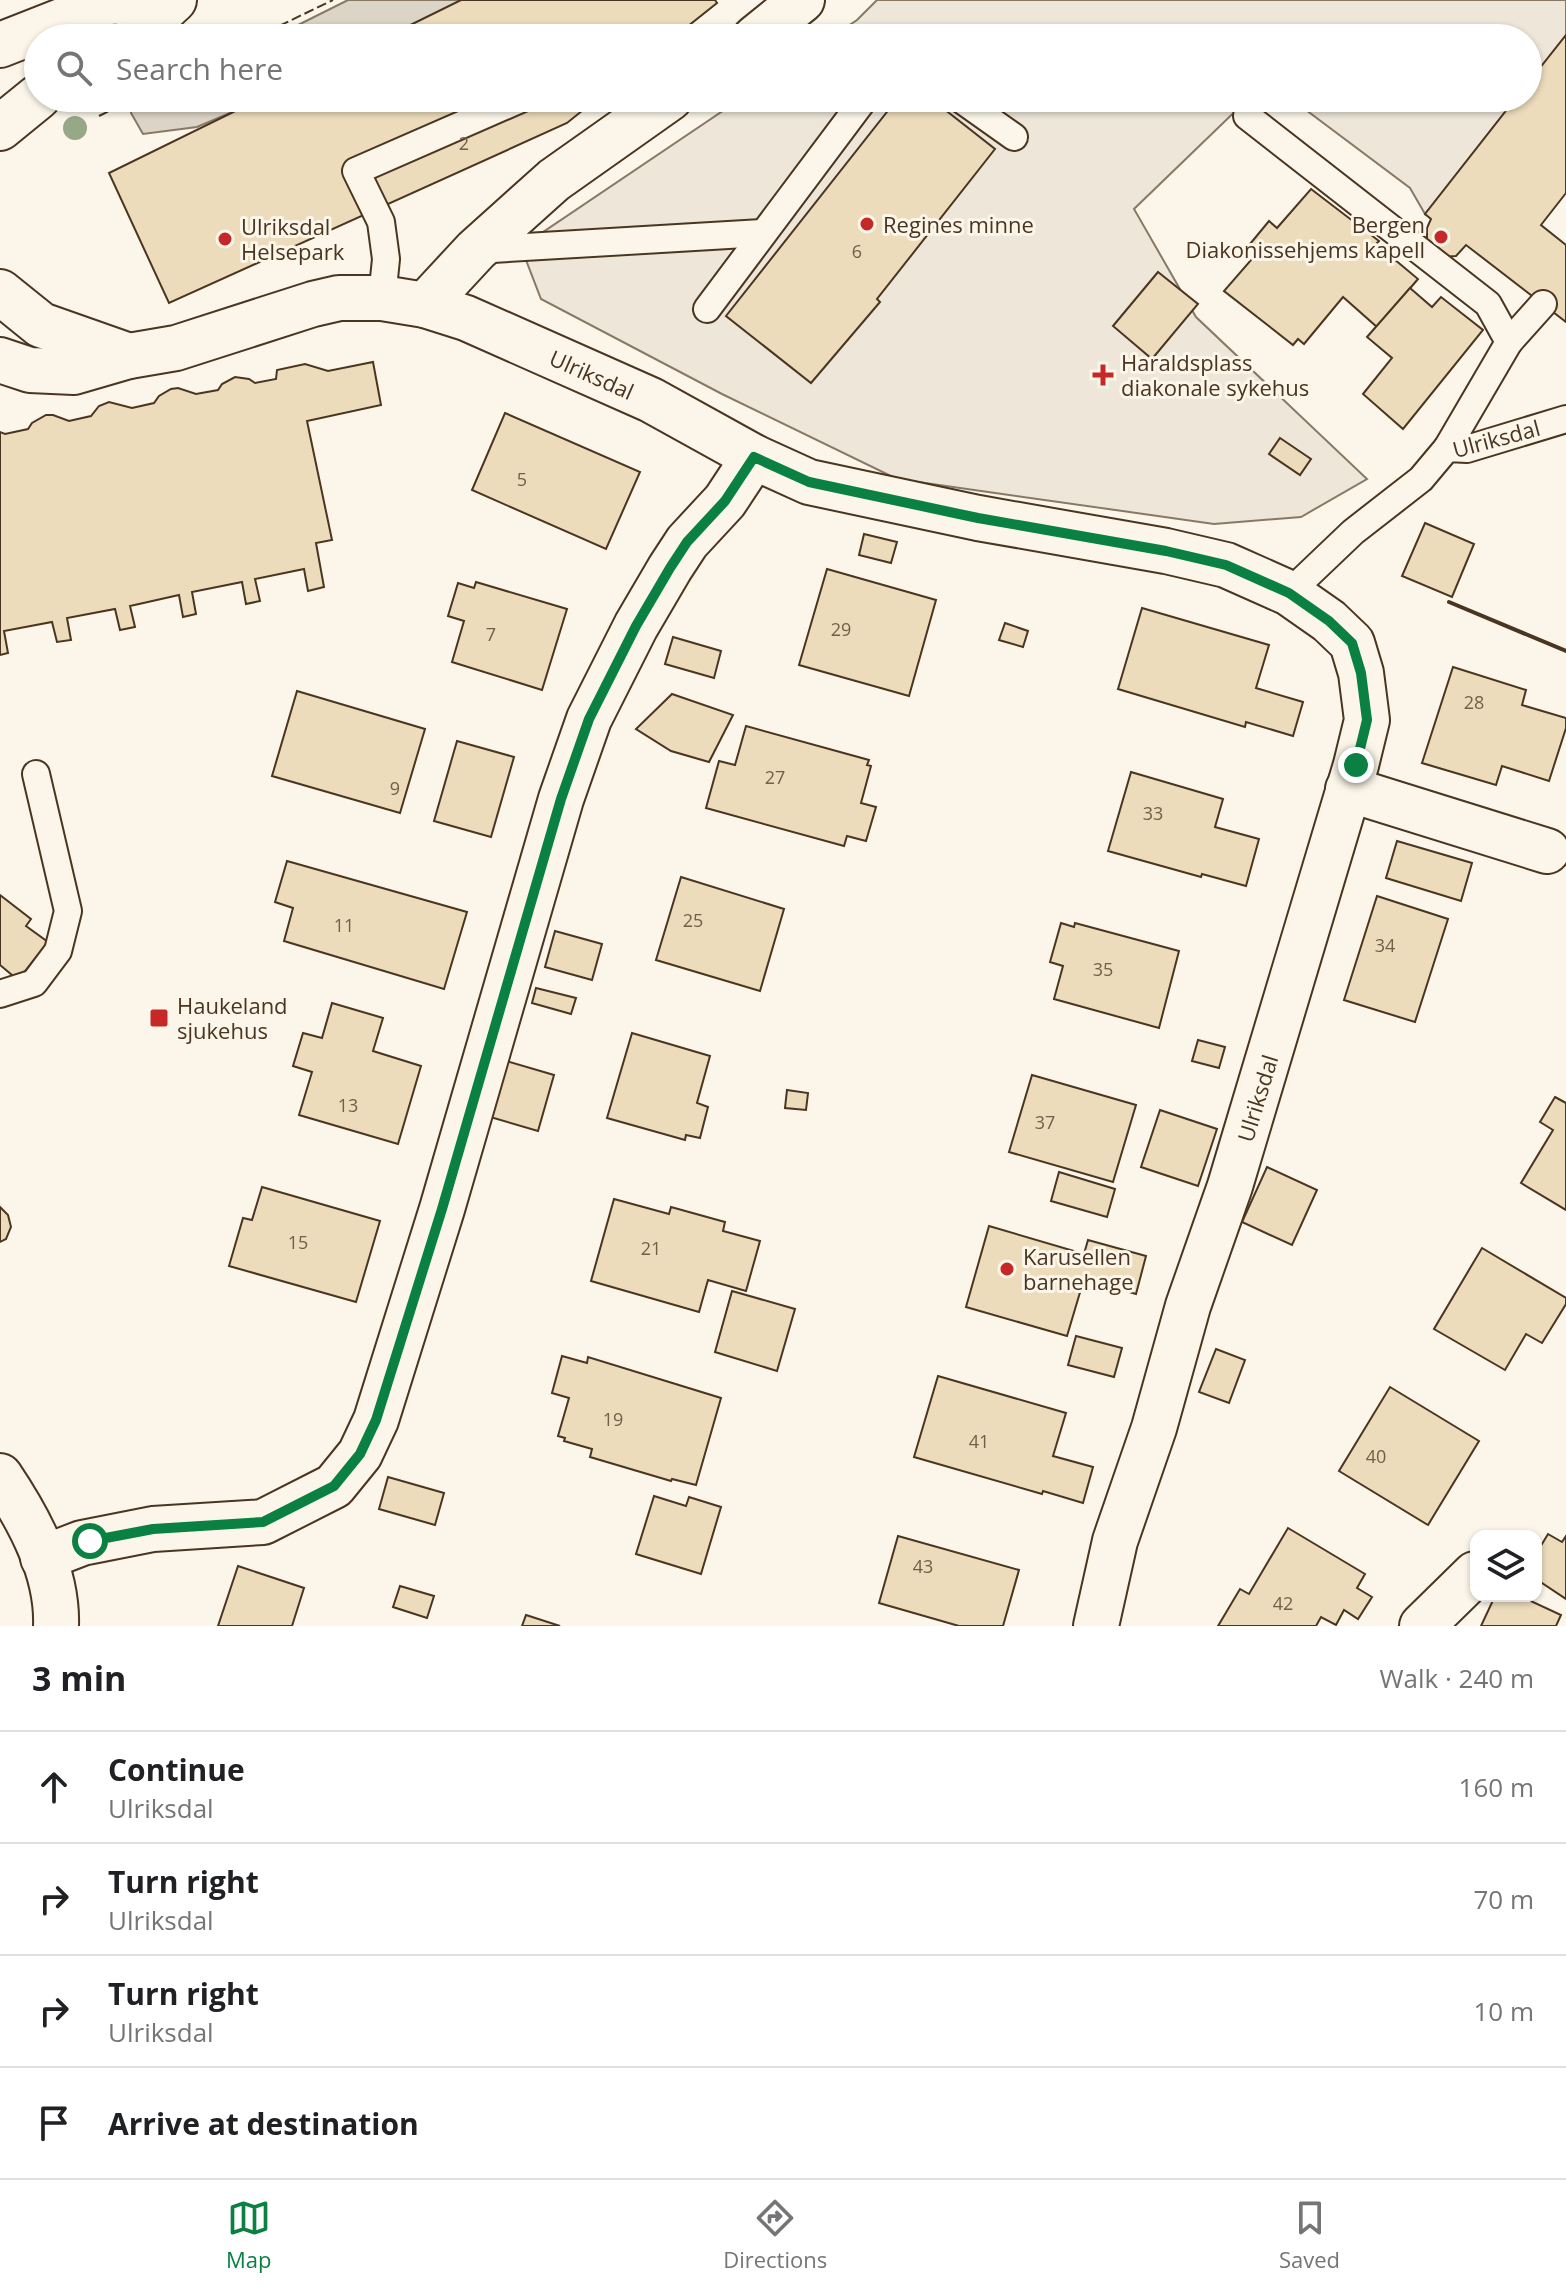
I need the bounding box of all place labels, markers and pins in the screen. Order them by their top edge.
place label: Regines minne [883,209,1034,239]
place label: Bergen Diakonissehjems kapell [1185,209,1425,264]
place label: Ulriksdal Helsepark [241,211,345,266]
marker: Regines minne [858,215,876,233]
marker: Bergen Diakonissehjems kapell [1432,228,1450,246]
marker: Ulriksdal Helsepark [216,230,234,248]
place label: Haraldsplass diakonale sykehus [1121,347,1309,402]
marker: Haraldsplass diakonale sykehus [1092,364,1114,386]
place label: Haukeland sjukehus [177,990,288,1045]
marker: Haukeland sjukehus [148,1007,170,1029]
place label: Karusellen barnehage [1023,1241,1134,1296]
marker: Karusellen barnehage [998,1260,1016,1278]

